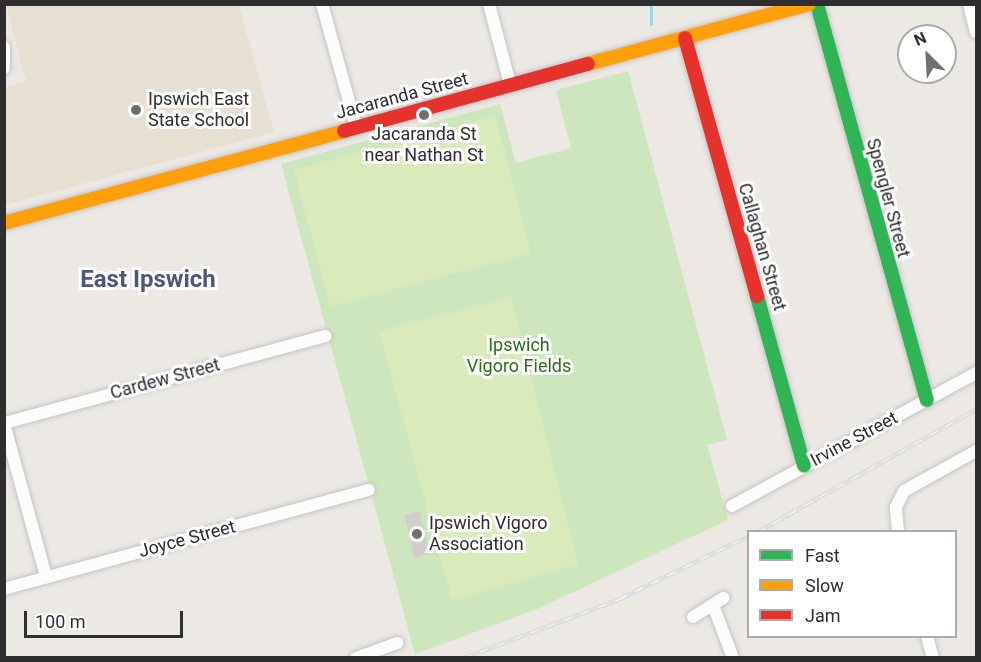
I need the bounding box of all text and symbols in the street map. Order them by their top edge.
north arrow [897,24,957,84]
text: N [911,28,929,50]
street label: Jacaranda Street [333,68,471,124]
place label: Ipswich East State School [148,89,249,132]
marker: Ipswich East State School [129,103,143,117]
marker: Jacaranda St near Nathan St [417,108,431,122]
place label: Jacaranda St near Nathan St [364,124,484,166]
street label: Spengler Street [862,136,914,260]
street label: Callaghan Street [733,181,791,313]
district label: East Ipswich [80,266,216,294]
park label: Ipswich Vigoro Fields [467,335,571,378]
street label: Cardew Street [108,354,222,404]
street label: Irvine Street [807,407,901,471]
place label: Ipswich Vigoro Association [429,513,547,556]
street label: Joyce Street [136,516,238,562]
marker: Ipswich Vigoro Association [410,527,424,541]
legend [747,530,957,638]
text: Fast [805,545,840,566]
text: Slow [805,575,844,596]
scale bar [27,599,186,637]
text: Jam [805,605,841,626]
text: 100 m [35,611,86,632]

